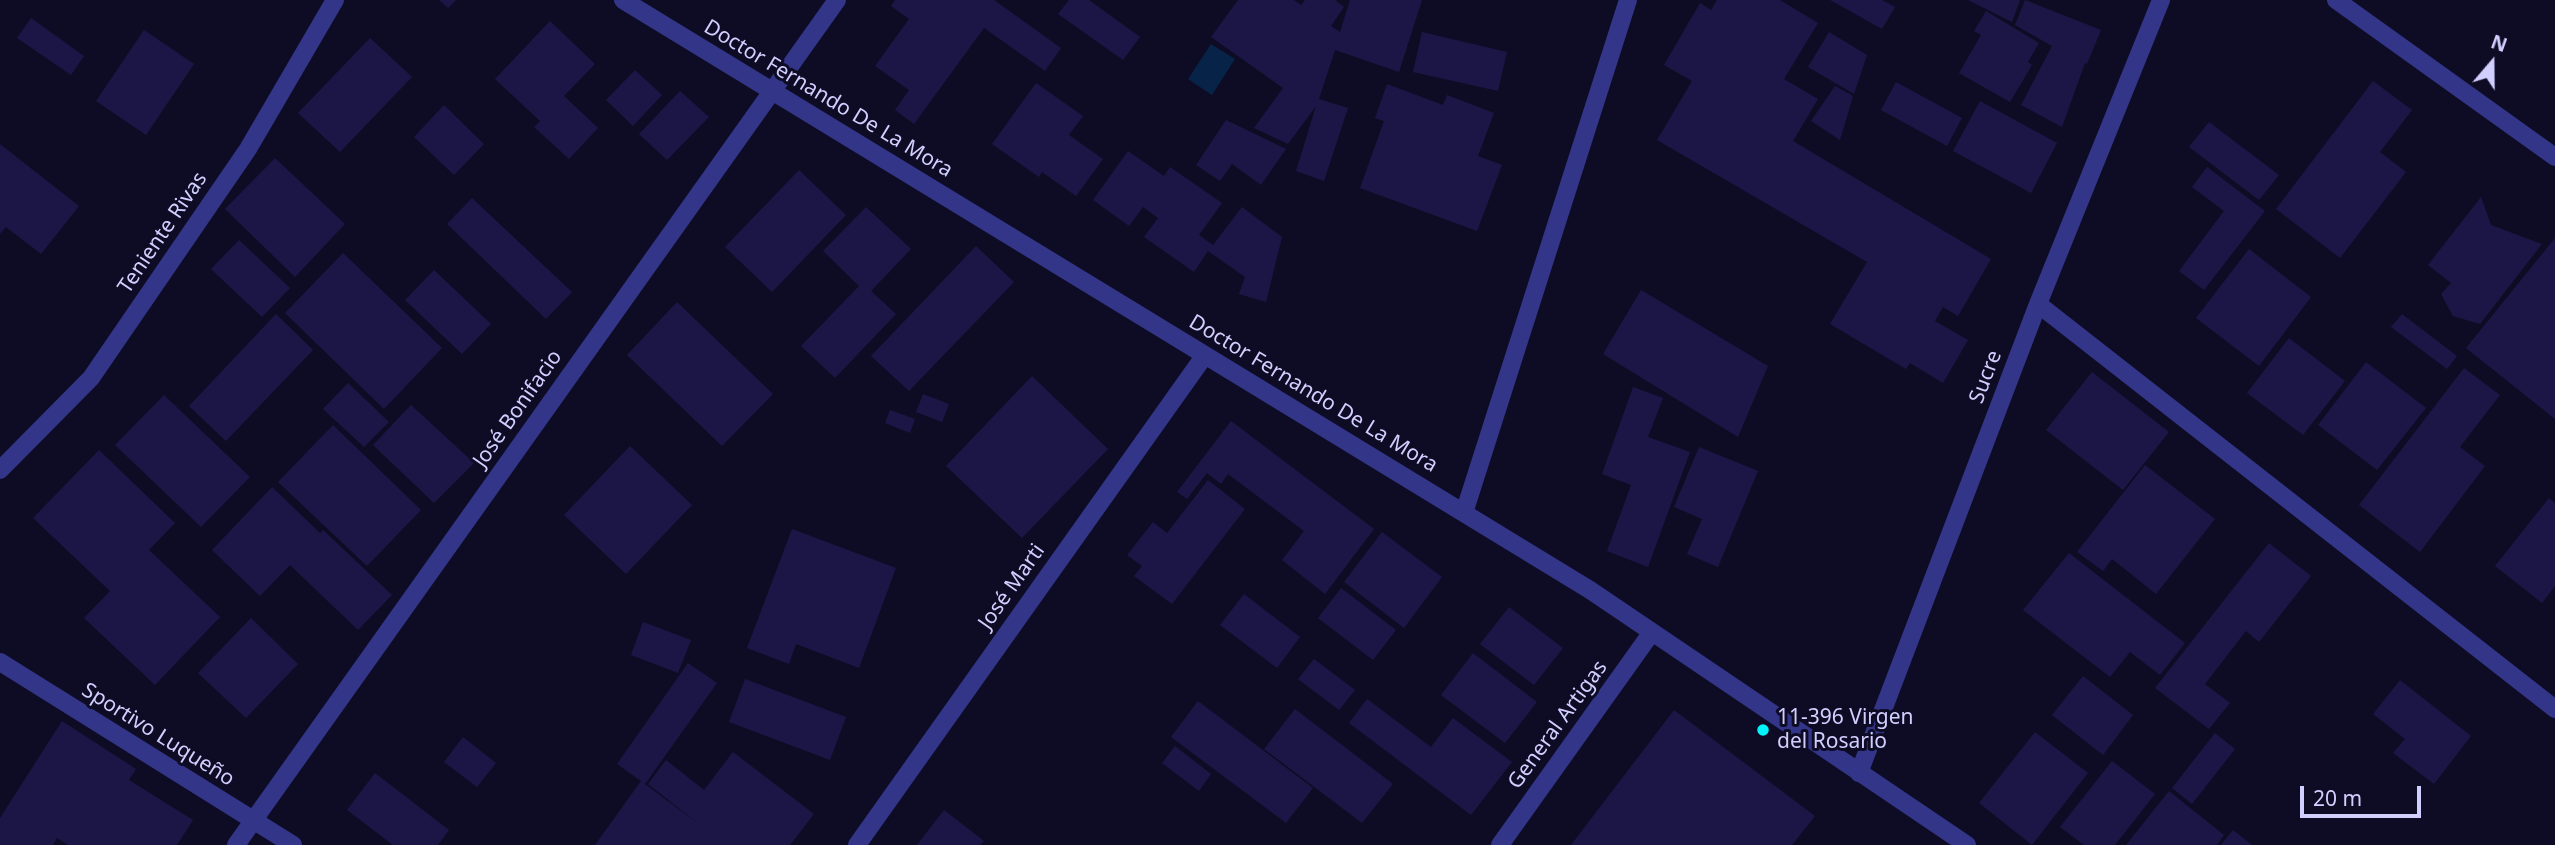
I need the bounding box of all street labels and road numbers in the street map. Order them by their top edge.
street label: Doctor Fernando De La Mora [699,15,957,183]
street label: Teniente Rivas [113,167,213,299]
street label: Doctor Fernando De La Mora [1184,310,1442,478]
street label: José Bonifacio [468,345,568,473]
street label: Sucre [1964,347,2008,407]
street label: José Marti [973,540,1051,634]
street label: General Artigas [1503,656,1613,794]
street label: Sportivo Luqueño [77,678,239,792]

